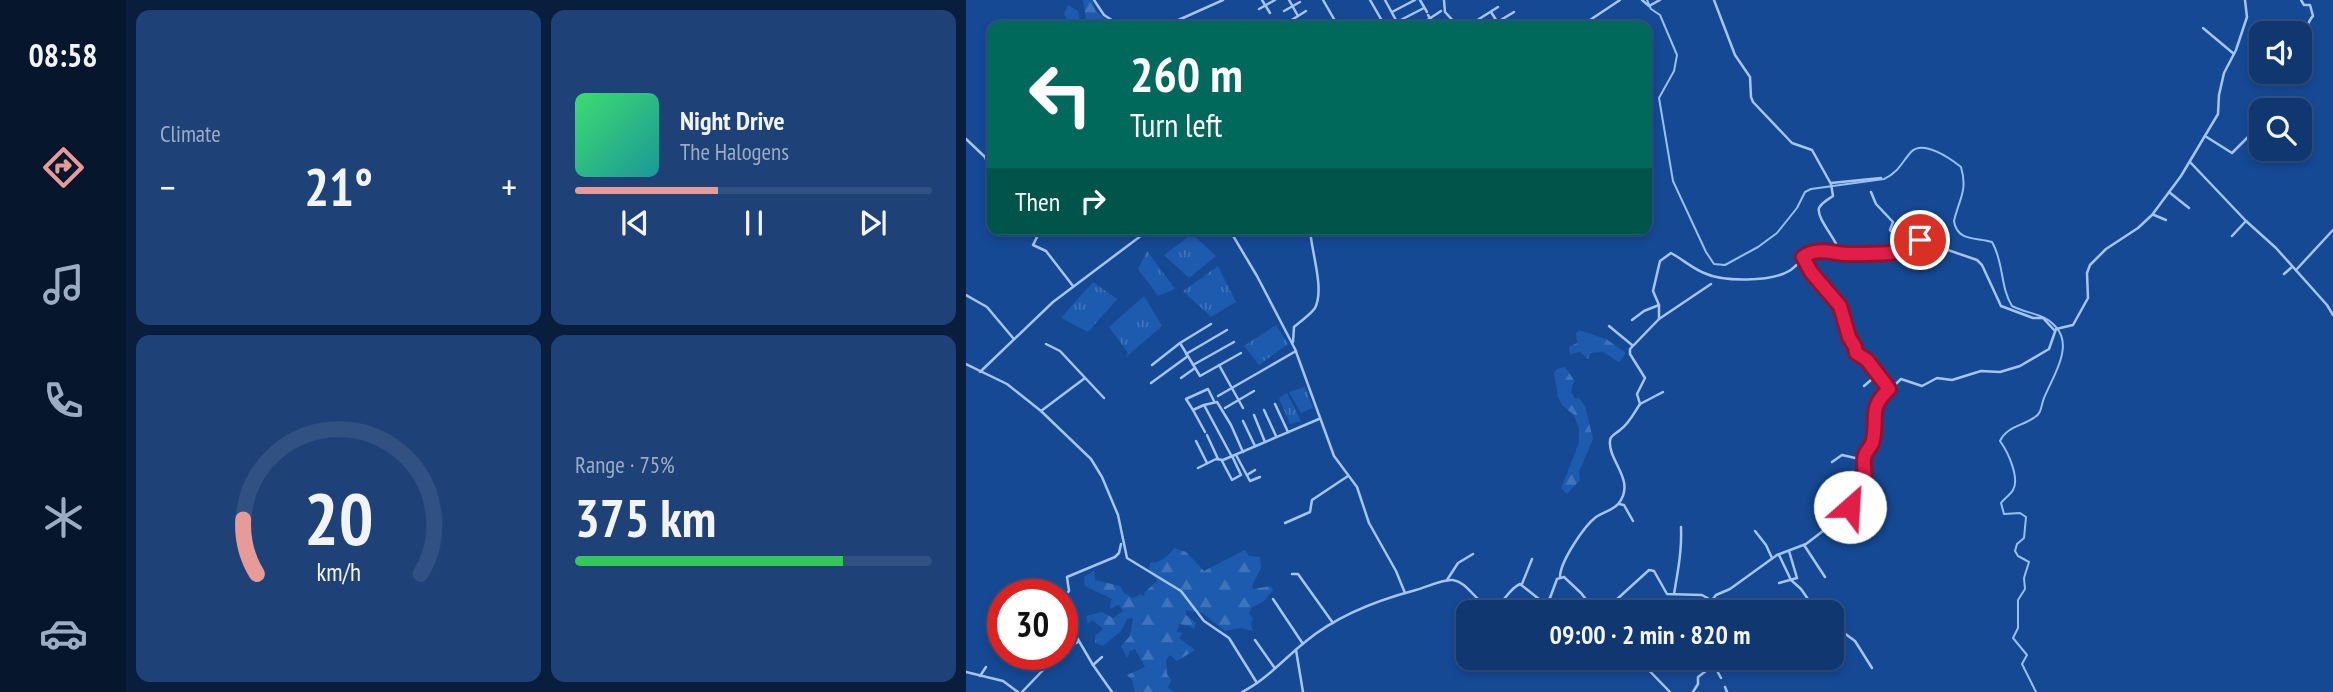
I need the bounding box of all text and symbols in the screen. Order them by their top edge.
map controls [2249,21,2312,161]
button: sound [2249,21,2312,84]
text: 08:58 [28,34,98,76]
text: 260 m [1130,42,1243,106]
icon: left [1015,49,1106,140]
button: search [2249,98,2312,161]
text: Night Drive [680,104,785,137]
text: Turn left [1130,104,1222,146]
text: Climate [160,119,221,148]
text: The Halogens [680,137,789,166]
icon: directions [39,143,88,192]
text: 21° [304,153,373,220]
text: − [160,162,176,211]
text: + [501,162,517,211]
icon: right [1074,182,1112,220]
text: Then [1015,185,1060,218]
icon: previous [616,204,654,242]
icon: pause [735,204,773,242]
icon: next [854,204,892,242]
pin [1890,210,1950,270]
icon: arrive [1901,221,1939,259]
icon: music [39,260,88,309]
icon: phone [39,376,88,425]
text: Range · 75% [575,450,675,479]
position arrow [1813,470,1887,544]
text: 20 [304,471,373,565]
text: 375 km [575,484,716,551]
icon: climate [39,493,88,542]
text: km/h [316,556,361,588]
speed limit sign: 30 [987,579,1078,670]
icon: car [39,609,88,658]
text: 09:00 · 2 min · 820 m [1550,618,1750,651]

